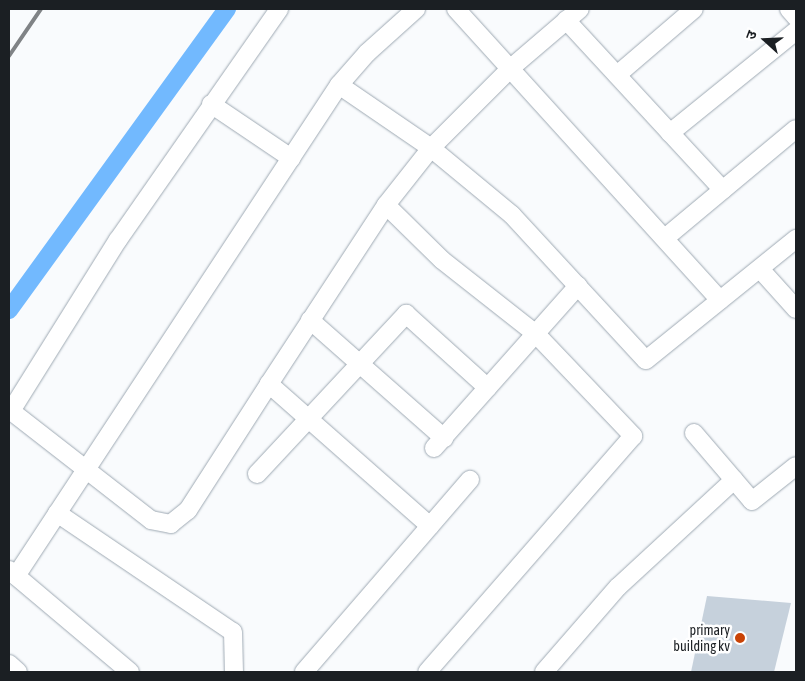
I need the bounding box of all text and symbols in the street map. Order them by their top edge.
north arrow [740,15,790,65]
text: उ [742,28,760,41]
place label: primary building kv [673,622,730,654]
marker: primary building kv [734,632,746,644]

